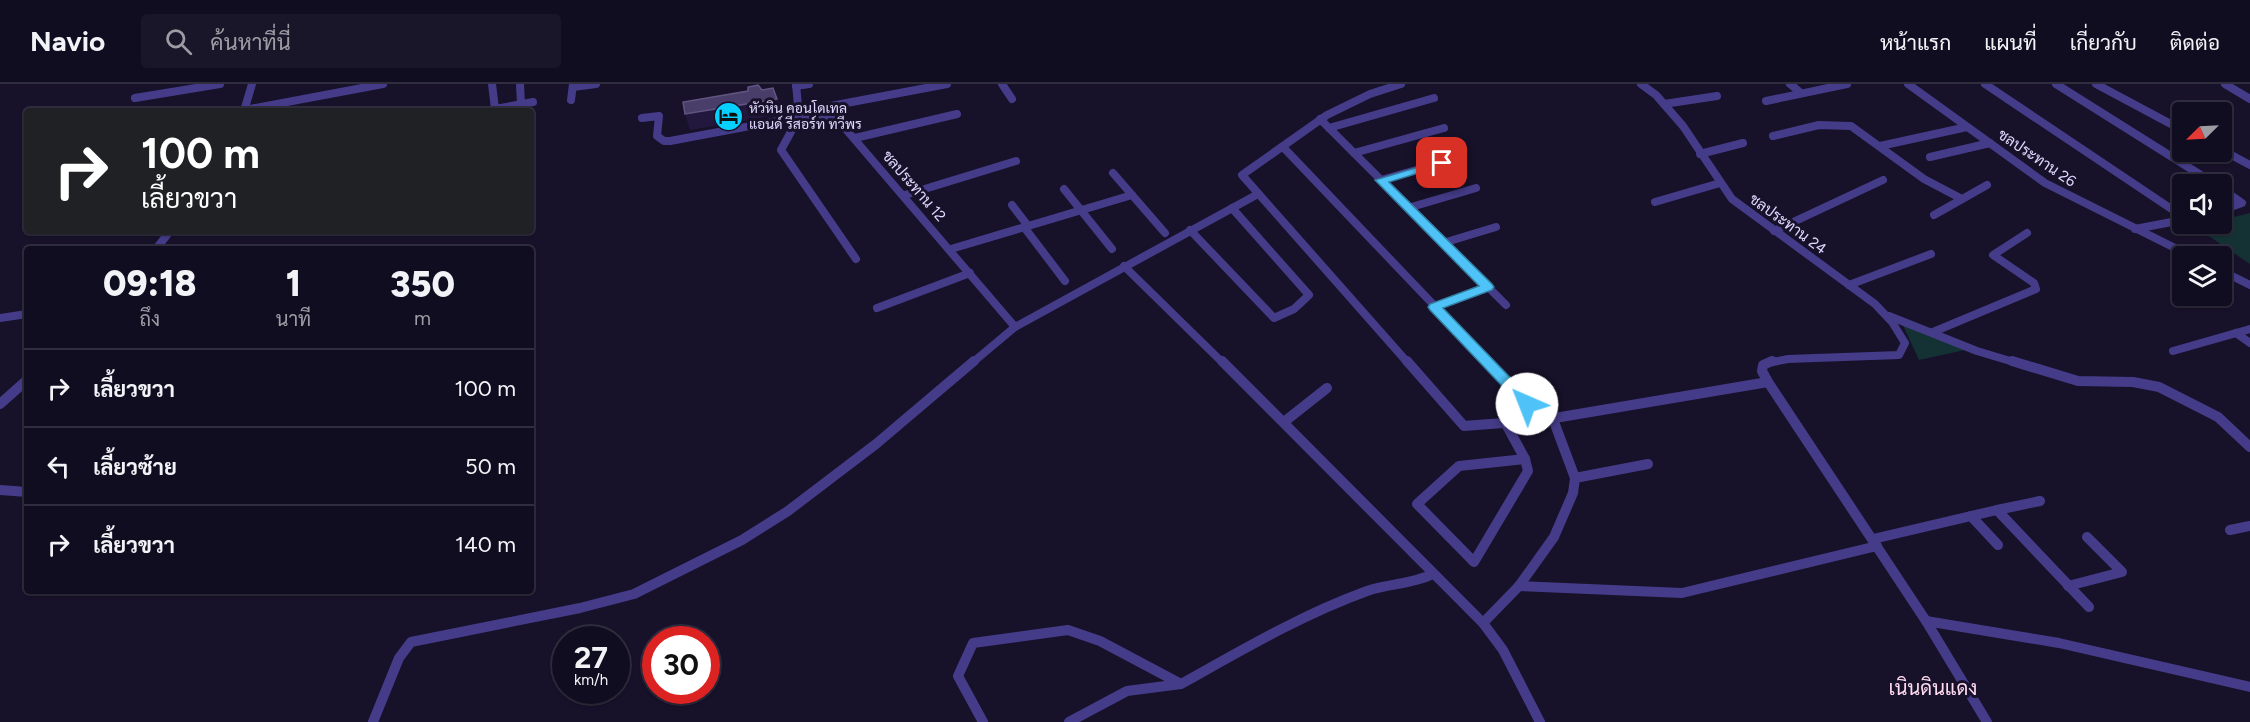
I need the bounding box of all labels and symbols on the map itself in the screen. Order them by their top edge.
hotel icon: หัวหิน คอนโดเทล แอนด์ รีสอร์ท ทวีพร [712,100,744,132]
place label: หัวหิน คอนโดเทล แอนด์ รีสอร์ท ทวีพร [749,100,862,133]
north arrow [2172,102,2232,162]
street label: ชลประทาน 26 [1995,125,2080,191]
pin [1416,137,1467,188]
street label: ชลประทาน 12 [878,147,950,225]
street label: ชลประทาน 24 [1746,190,1830,258]
position arrow [1495,372,1559,436]
speed limit sign: 30 [642,626,720,704]
district label: เนินดินแดง [1889,676,1977,700]

